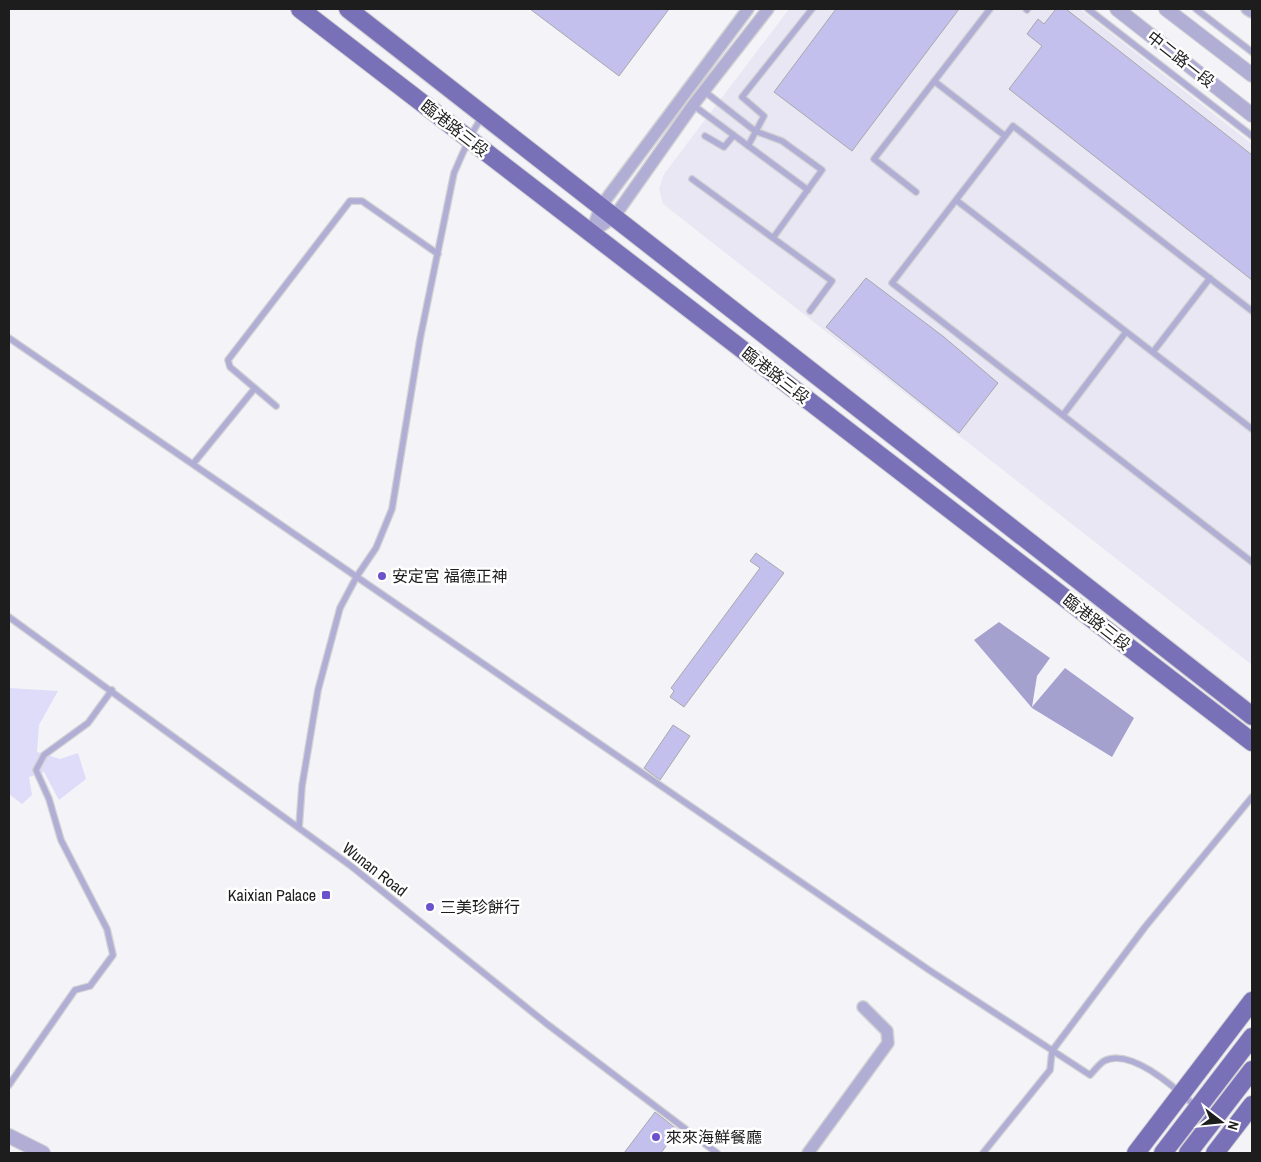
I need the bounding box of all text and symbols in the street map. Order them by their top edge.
street label: 中二路一段 [1143,26,1219,92]
street label: 臨港路三段 [417,95,493,161]
street label: 臨港路三段 [738,342,814,408]
place label: 安定宮 福德正神 [392,565,508,587]
marker: 安定宮 福德正神 [376,570,388,582]
street label: 臨港路三段 [1059,589,1135,655]
street label: Wunan Road [338,837,412,901]
place label: Kaixian Palace [228,884,316,906]
marker: Kaixian Palace [320,889,332,901]
place label: 三美珍餅行 [440,896,520,918]
marker: 三美珍餅行 [424,901,436,913]
north arrow [1196,1097,1246,1147]
text: N [1224,1119,1243,1132]
place label: 來來海鮮餐廳 [666,1126,762,1148]
marker: 來來海鮮餐廳 [650,1131,662,1143]

